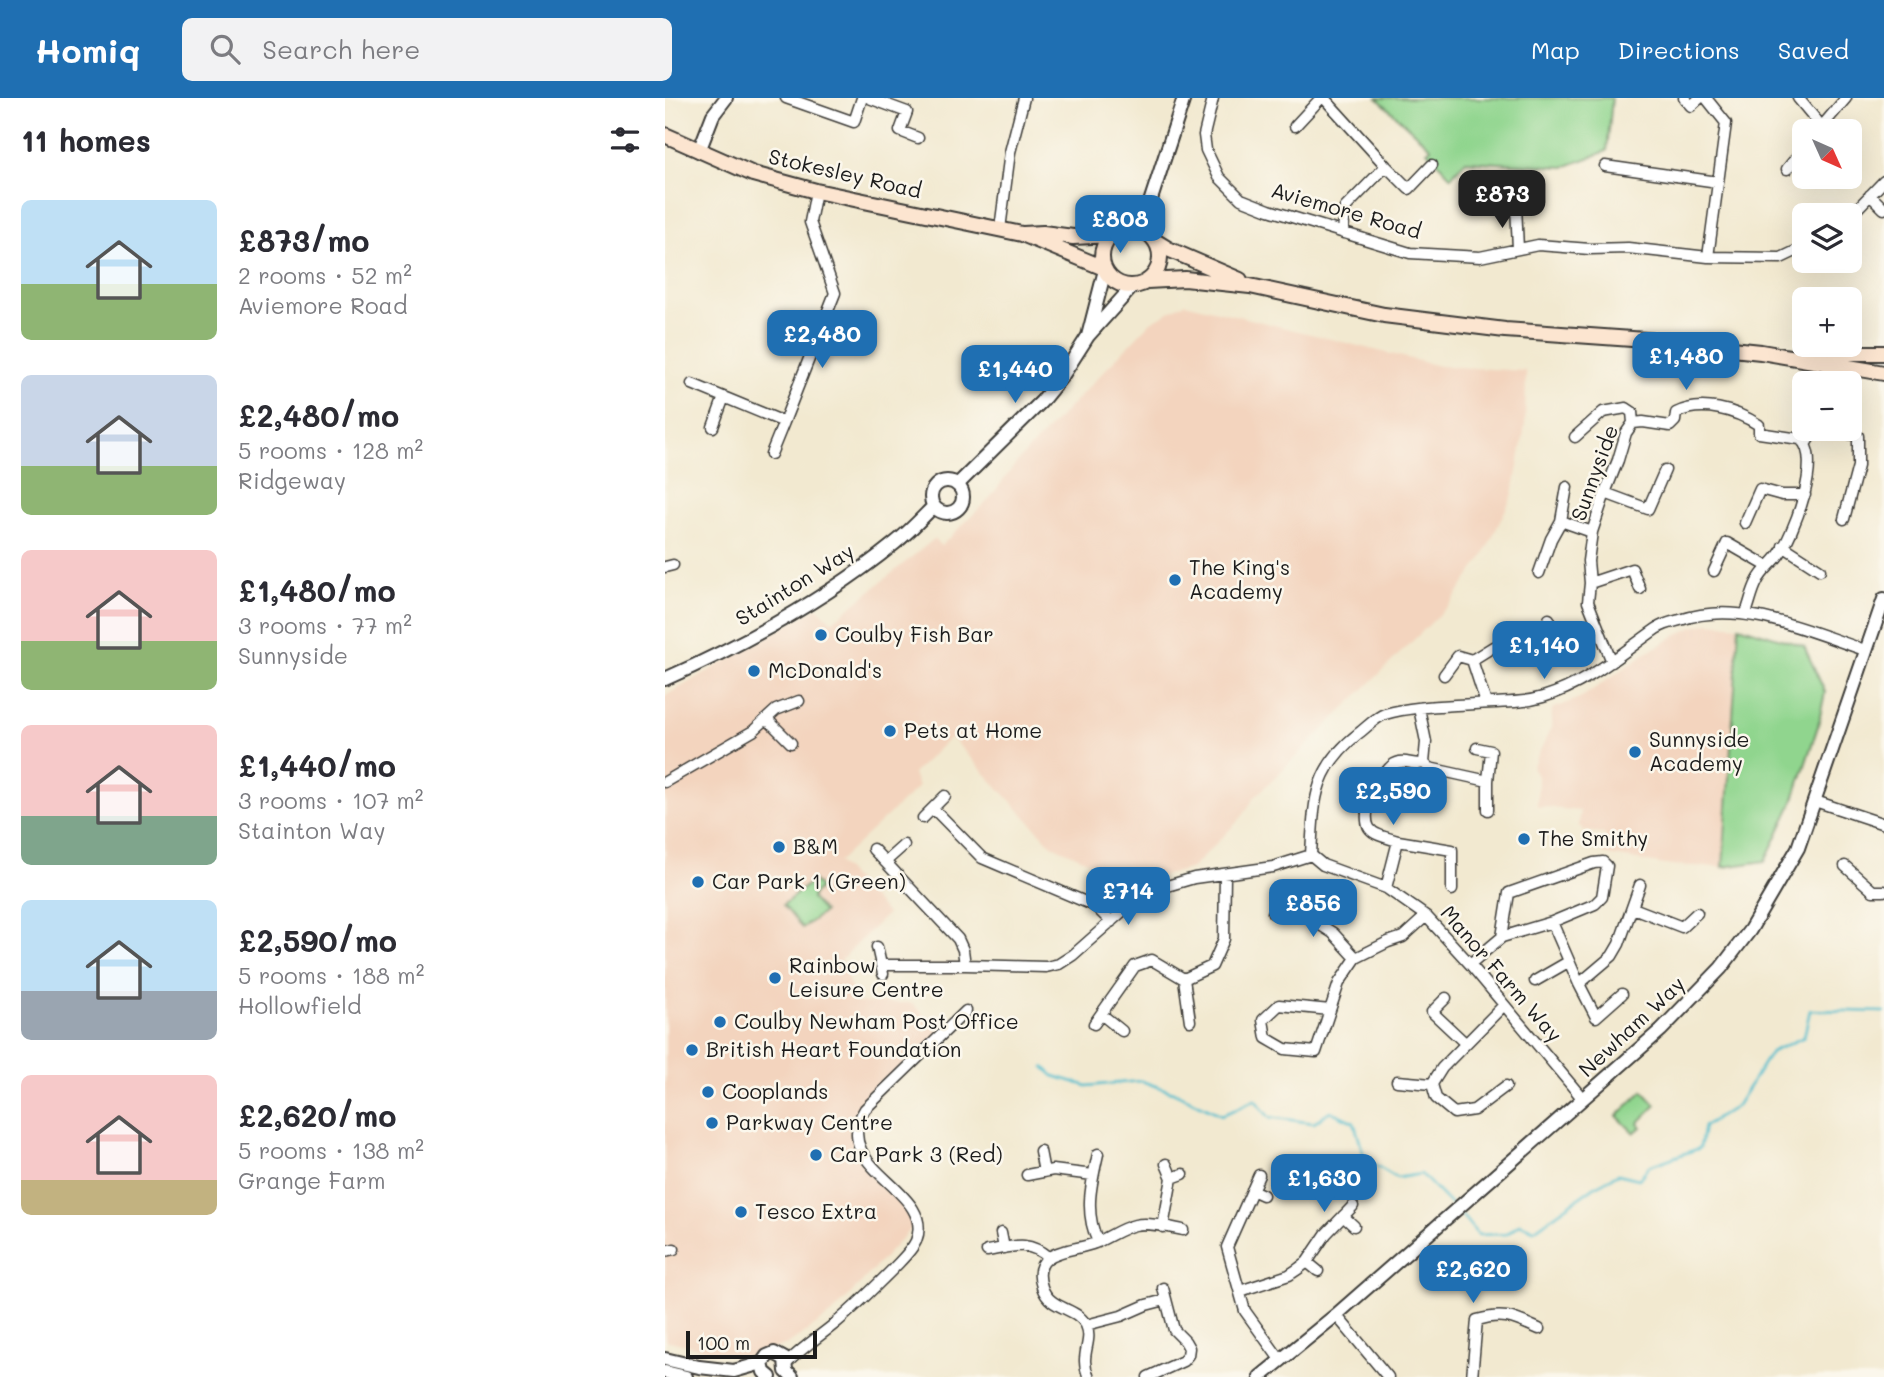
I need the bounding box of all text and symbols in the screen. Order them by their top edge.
search box [182,18,672,81]
text: Homiq [35,28,140,71]
icon: search [206,30,244,68]
text: Search here [262,32,420,66]
text: Map [1531,34,1580,65]
text: Directions [1618,34,1740,65]
text: Saved [1778,34,1849,65]
north arrow [1792,119,1862,189]
map controls [1792,119,1862,441]
text: 11 homes [21,120,151,160]
icon: filters [606,121,644,159]
street label: Stokesley Road [766,142,924,203]
pin: £873 [1461,170,1543,230]
street label: Aviemore Road [1268,175,1425,244]
text: £873 [1474,178,1530,208]
pin: £808 [1079,195,1161,255]
text: £808 [1091,203,1149,233]
button: layers [1792,203,1862,273]
text: £873/mo [238,220,370,260]
icon: home [77,228,161,312]
text: 2 rooms · 52 m² [238,260,412,290]
button: + [1792,287,1862,357]
text: Aviemore Road [238,290,407,320]
pin: £2,480 [765,310,879,370]
text: £2,480 [783,318,861,348]
pin: £1,480 [1629,332,1743,392]
text: £1,480 [1648,340,1724,370]
pin: £1,440 [958,345,1072,405]
text: £1,440 [977,353,1053,383]
button: − [1792,371,1862,441]
text: £2,480/mo [238,395,399,435]
icon: home [77,403,161,487]
street label: Sunnyside [1564,421,1623,524]
text: 5 rooms · 128 m² [238,435,423,465]
text: Ridgeway [238,465,346,495]
street label: Stainton Way [730,537,858,631]
place label: The King's Academy [1189,553,1290,604]
text: £1,480/mo [238,570,396,610]
marker: The King's Academy [1167,572,1183,588]
icon: home [77,578,161,662]
text: 3 rooms · 77 m² [238,610,412,640]
place label: Coulby Fish Bar [835,620,994,647]
pin: £1,140 [1487,622,1601,681]
marker: Coulby Fish Bar [813,627,829,643]
text: £1,140 [1508,629,1580,659]
text: Sunnyside [238,640,348,670]
place label: McDonald's [768,656,882,683]
marker: McDonald's [746,663,762,679]
place label: Pets at Home [904,716,1042,743]
marker: Pets at Home [882,723,898,739]
place label: Sunnyside Academy [1649,725,1750,776]
marker: Sunnyside Academy [1627,744,1643,760]
text: £1,440/mo [238,745,396,785]
icon: home [77,753,161,837]
pin: £2,590 [1336,768,1450,827]
text: £2,590 [1355,775,1431,805]
text: 3 rooms · 107 m² [238,785,424,815]
text: Stainton Way [238,815,386,845]
place label: The Smithy [1538,824,1648,851]
marker: The Smithy [1516,831,1532,847]
place label: B&M [793,832,838,859]
marker: B&M [771,839,787,855]
place label: Car Park 1 (Green) [712,867,906,894]
pin: £714 [1087,868,1169,927]
marker: Car Park 1 (Green) [690,874,706,890]
text: £714 [1102,875,1154,905]
pin: £856 [1272,880,1354,939]
text: £856 [1285,887,1341,917]
street label: Manor Farm Way [1435,899,1569,1047]
text: £2,590/mo [238,920,397,960]
icon: home [77,928,161,1012]
place label: Rainbow Leisure Centre [789,951,944,1002]
text: 5 rooms · 188 m² [238,960,424,990]
marker: Rainbow Leisure Centre [767,970,783,986]
street label: Newham Way [1572,970,1690,1082]
text: Hollowfield [238,990,362,1020]
place label: Coulby Newham Post Office [734,1007,1019,1034]
marker: Coulby Newham Post Office [712,1014,728,1030]
place label: British Heart Foundation [706,1035,961,1062]
marker: British Heart Foundation [684,1042,700,1058]
place label: Cooplands [722,1077,828,1104]
marker: Cooplands [700,1084,716,1100]
text: £2,620/mo [238,1095,396,1135]
icon: home [77,1103,161,1187]
place label: Parkway Centre [726,1108,893,1135]
marker: Parkway Centre [704,1115,720,1131]
text: 5 rooms · 138 m² [238,1135,424,1165]
place label: Car Park 3 (Red) [830,1140,1003,1167]
marker: Car Park 3 (Red) [808,1147,824,1163]
pin: £1,630 [1267,1154,1381,1214]
text: £1,630 [1287,1162,1361,1192]
text: Grange Farm [238,1165,386,1195]
place label: Tesco Extra [755,1197,877,1224]
marker: Tesco Extra [733,1204,749,1220]
pin: £2,620 [1416,1246,1530,1305]
text: £2,620 [1435,1253,1511,1283]
scale bar [686,1328,817,1360]
text: 100 m [697,1330,750,1355]

